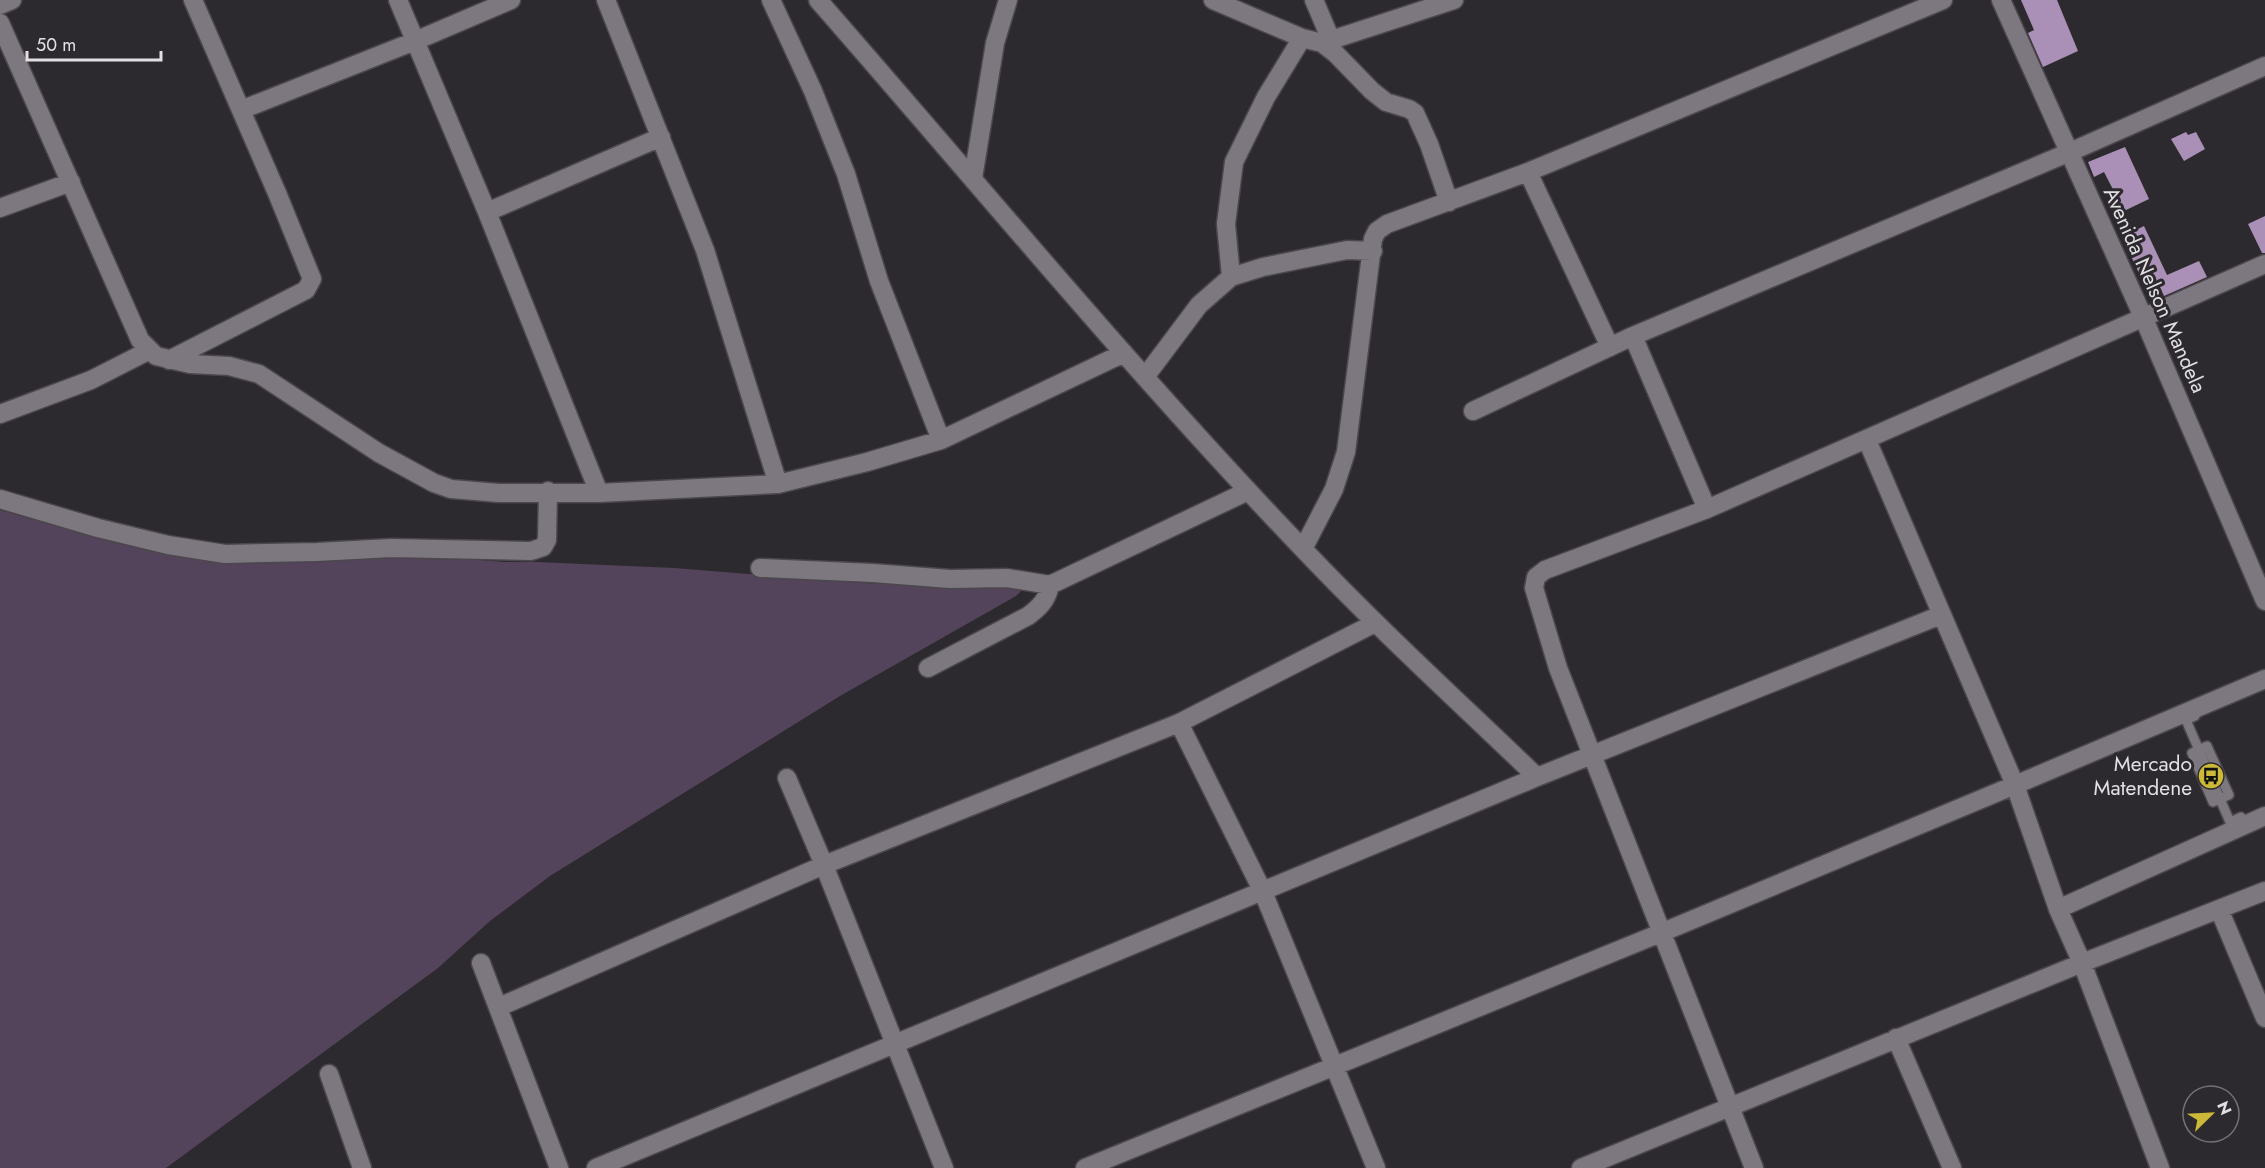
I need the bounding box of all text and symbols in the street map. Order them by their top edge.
scale bar [27,24,160,62]
text: 50 m [36,32,76,58]
street label: Avenida Nelson Mandela [2096,182,2214,398]
place label: Mercado Matendene [2093,749,2192,803]
bus stop icon: Mercado Matendene [2196,761,2226,791]
north arrow [2181,1084,2241,1144]
text: N [2211,1098,2237,1119]

